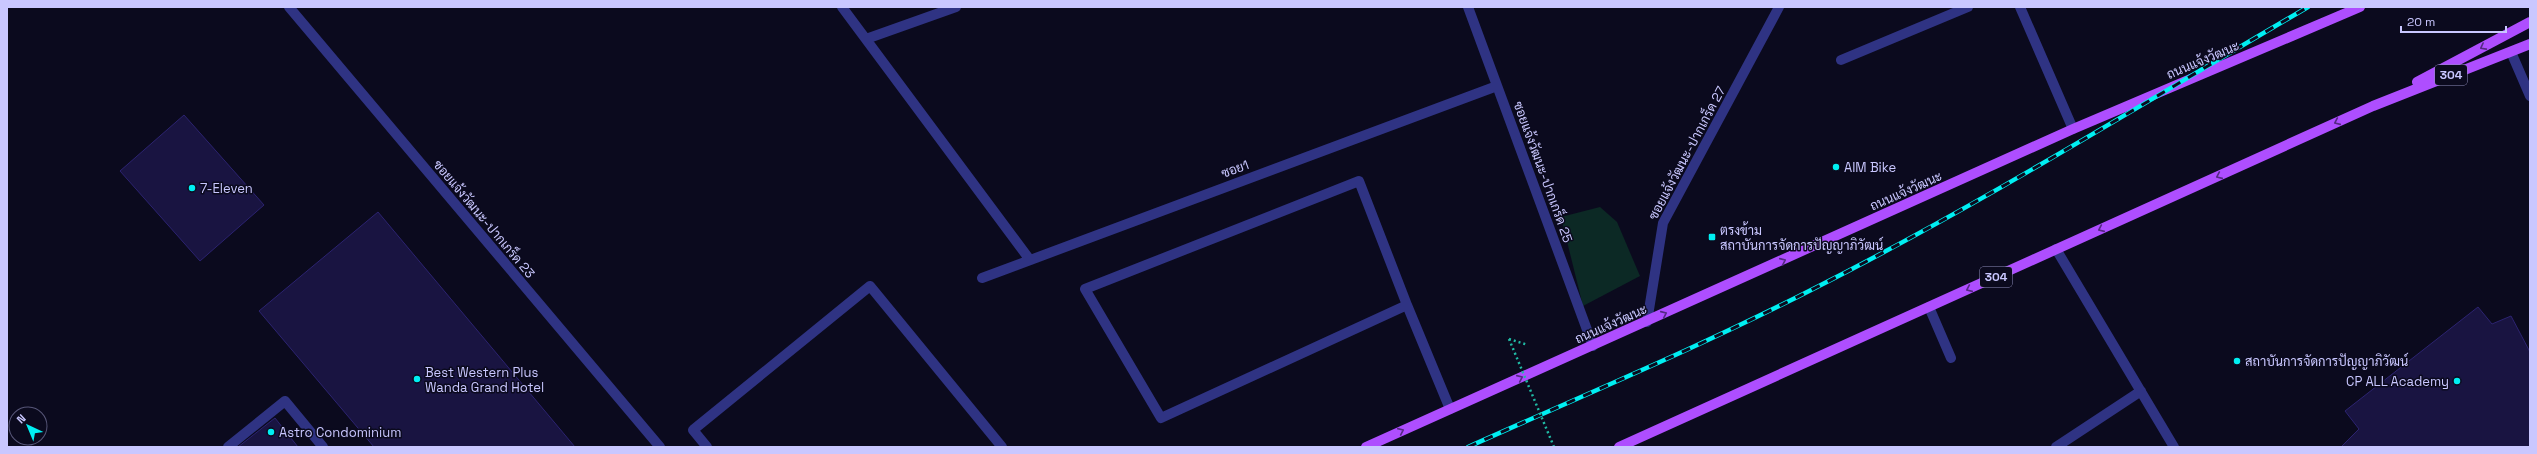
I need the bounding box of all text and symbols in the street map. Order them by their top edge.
scale bar [2401,8,2506,34]
text: 20 m [2407,14,2435,30]
street label: ถนนแจ้งวัฒนะ [2164,36,2242,83]
one-way arrow [2480,43,2487,50]
road number: 304 [2435,65,2467,85]
street label: ซอยแจ้งวัฒนะ-ปากเกร็ด 27 [1644,83,1729,223]
street label: ซอยแจ้งวัฒนะ-ปากเกร็ด 25 [1510,99,1577,245]
one-way arrow [2334,117,2342,125]
street label: ซอยแจ้งวัฒนะ-ปากเกร็ด 23 [430,156,539,282]
street label: ซอย1 [1219,156,1251,182]
place label: AIM Bike [1844,159,1896,176]
marker: AIM Bike [1831,162,1841,172]
street label: ถนนแจ้งวัฒนะ [1867,167,1945,215]
one-way arrow [2216,171,2223,179]
place label: 7-Eleven [200,180,253,197]
marker: 7-Eleven [187,183,197,193]
place label: ตรงข้าม สถาบันการจัดการปัญญาภิวัฒน์ [1720,221,1883,254]
one-way arrow [2097,224,2105,232]
marker: ตรงข้าม สถาบันการจัดการปัญญาภิวัฒน์ [1707,232,1717,242]
one-way arrow [1779,257,1786,265]
road number: 304 [1980,267,2012,287]
one-way arrow [1966,284,1974,292]
street label: ถนนแจ้งวัฒนะ [1572,300,1650,348]
one-way arrow [1660,311,1668,319]
place label: สถาบันการจัดการปัญญาภิวัฒน์ [2245,352,2408,370]
marker: สถาบันการจัดการปัญญาภิวัฒน์ [2232,356,2242,366]
place label: Best Western Plus Wanda Grand Hotel [425,364,544,396]
place label: CP ALL Academy [2346,373,2449,390]
marker: Best Western Plus Wanda Grand Hotel [412,374,422,384]
one-way arrow [1516,375,1523,383]
marker: CP ALL Academy [2452,376,2462,386]
north arrow [8,406,48,446]
text: N [14,411,29,426]
place label: Astro Condominium [279,424,401,441]
marker: Astro Condominium [266,427,276,437]
one-way arrow [1397,428,1405,436]

